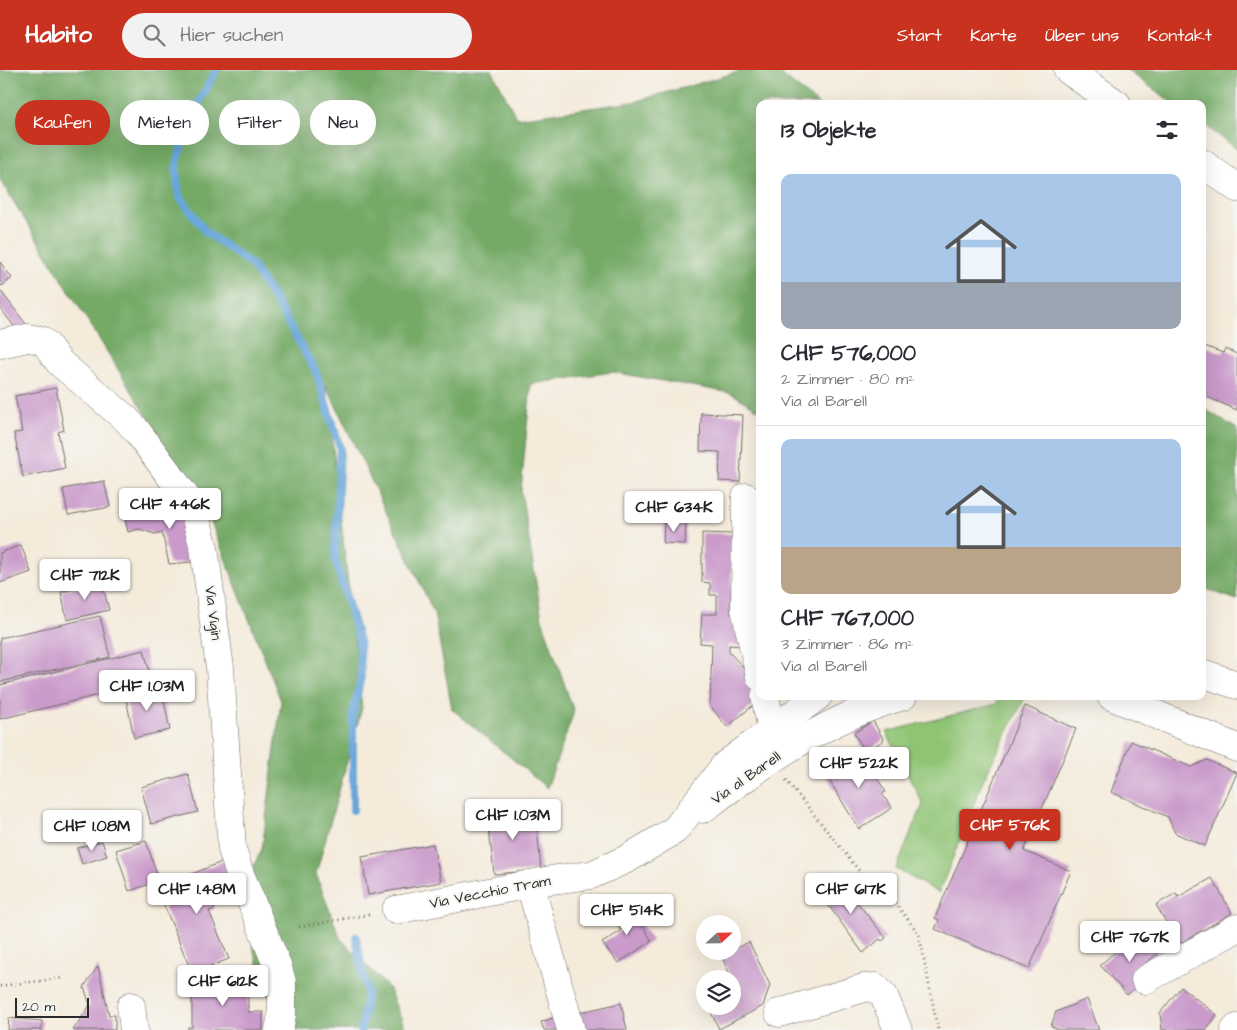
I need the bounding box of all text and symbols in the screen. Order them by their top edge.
search box [122,13,472,58]
text: Habito [25,18,92,52]
icon: search [140,21,168,49]
text: Hier suchen [180,22,283,49]
text: Start [897,23,942,48]
text: Karte [970,23,1017,48]
text: Über uns [1045,23,1119,48]
text: Kontakt [1147,23,1212,48]
chip: Kaufen [15,100,110,145]
chip: Mieten [120,100,209,145]
chip: Filter [219,100,300,145]
chip: Neu [310,100,376,145]
text: 13 Objekte [781,116,876,145]
icon: filters [1153,116,1181,144]
icon: home [936,206,1026,296]
text: CHF 576,000 [781,339,916,368]
text: 2 Zimmer · 80 m² [781,368,914,390]
text: Via al Barell [781,390,867,412]
icon: home [936,472,1026,562]
pin: CHF 446K [118,488,222,530]
pin: CHF 634K [622,490,726,533]
text: CHF 446K [130,493,210,515]
text: CHF 634K [635,496,713,518]
pin: CHF 712K [33,558,137,601]
text: CHF 712K [50,564,120,586]
street label: Via Vigìn [198,585,227,642]
text: CHF 767,000 [781,604,914,633]
text: 3 Zimmer · 86 m² [781,633,913,655]
text: Via al Barell [781,655,867,677]
pin: CHF 1.03M [90,670,204,712]
text: CHF 1.03M [110,675,184,697]
street label: Via al Barell [707,746,785,810]
pin: CHF 522K [807,746,911,789]
text: CHF 522K [820,752,898,774]
pin: CHF 1.03M [456,798,570,841]
text: CHF 1.03M [476,804,550,826]
pin: CHF 576K [958,808,1062,851]
pin: CHF 1.08M [35,810,149,852]
text: CHF 576K [970,814,1050,836]
text: CHF 1.08M [54,815,130,837]
street label: Via Vecchio Tram [428,870,553,914]
pin: CHF 1.48M [140,872,254,915]
pin: CHF 617K [799,872,903,915]
text: CHF 1.48M [158,878,236,900]
text: CHF 617K [816,878,886,900]
pin: CHF 514K [575,894,679,936]
text: CHF 514K [591,899,663,921]
north arrow [696,915,741,960]
map controls [696,915,741,1015]
pin: CHF 767K [1078,920,1182,963]
text: CHF 767K [1091,926,1169,948]
pin: CHF 612K [171,964,275,1007]
text: CHF 612K [188,970,258,992]
button: layers [696,970,741,1015]
scale bar [15,995,89,1018]
text: 20 m [22,997,55,1017]

